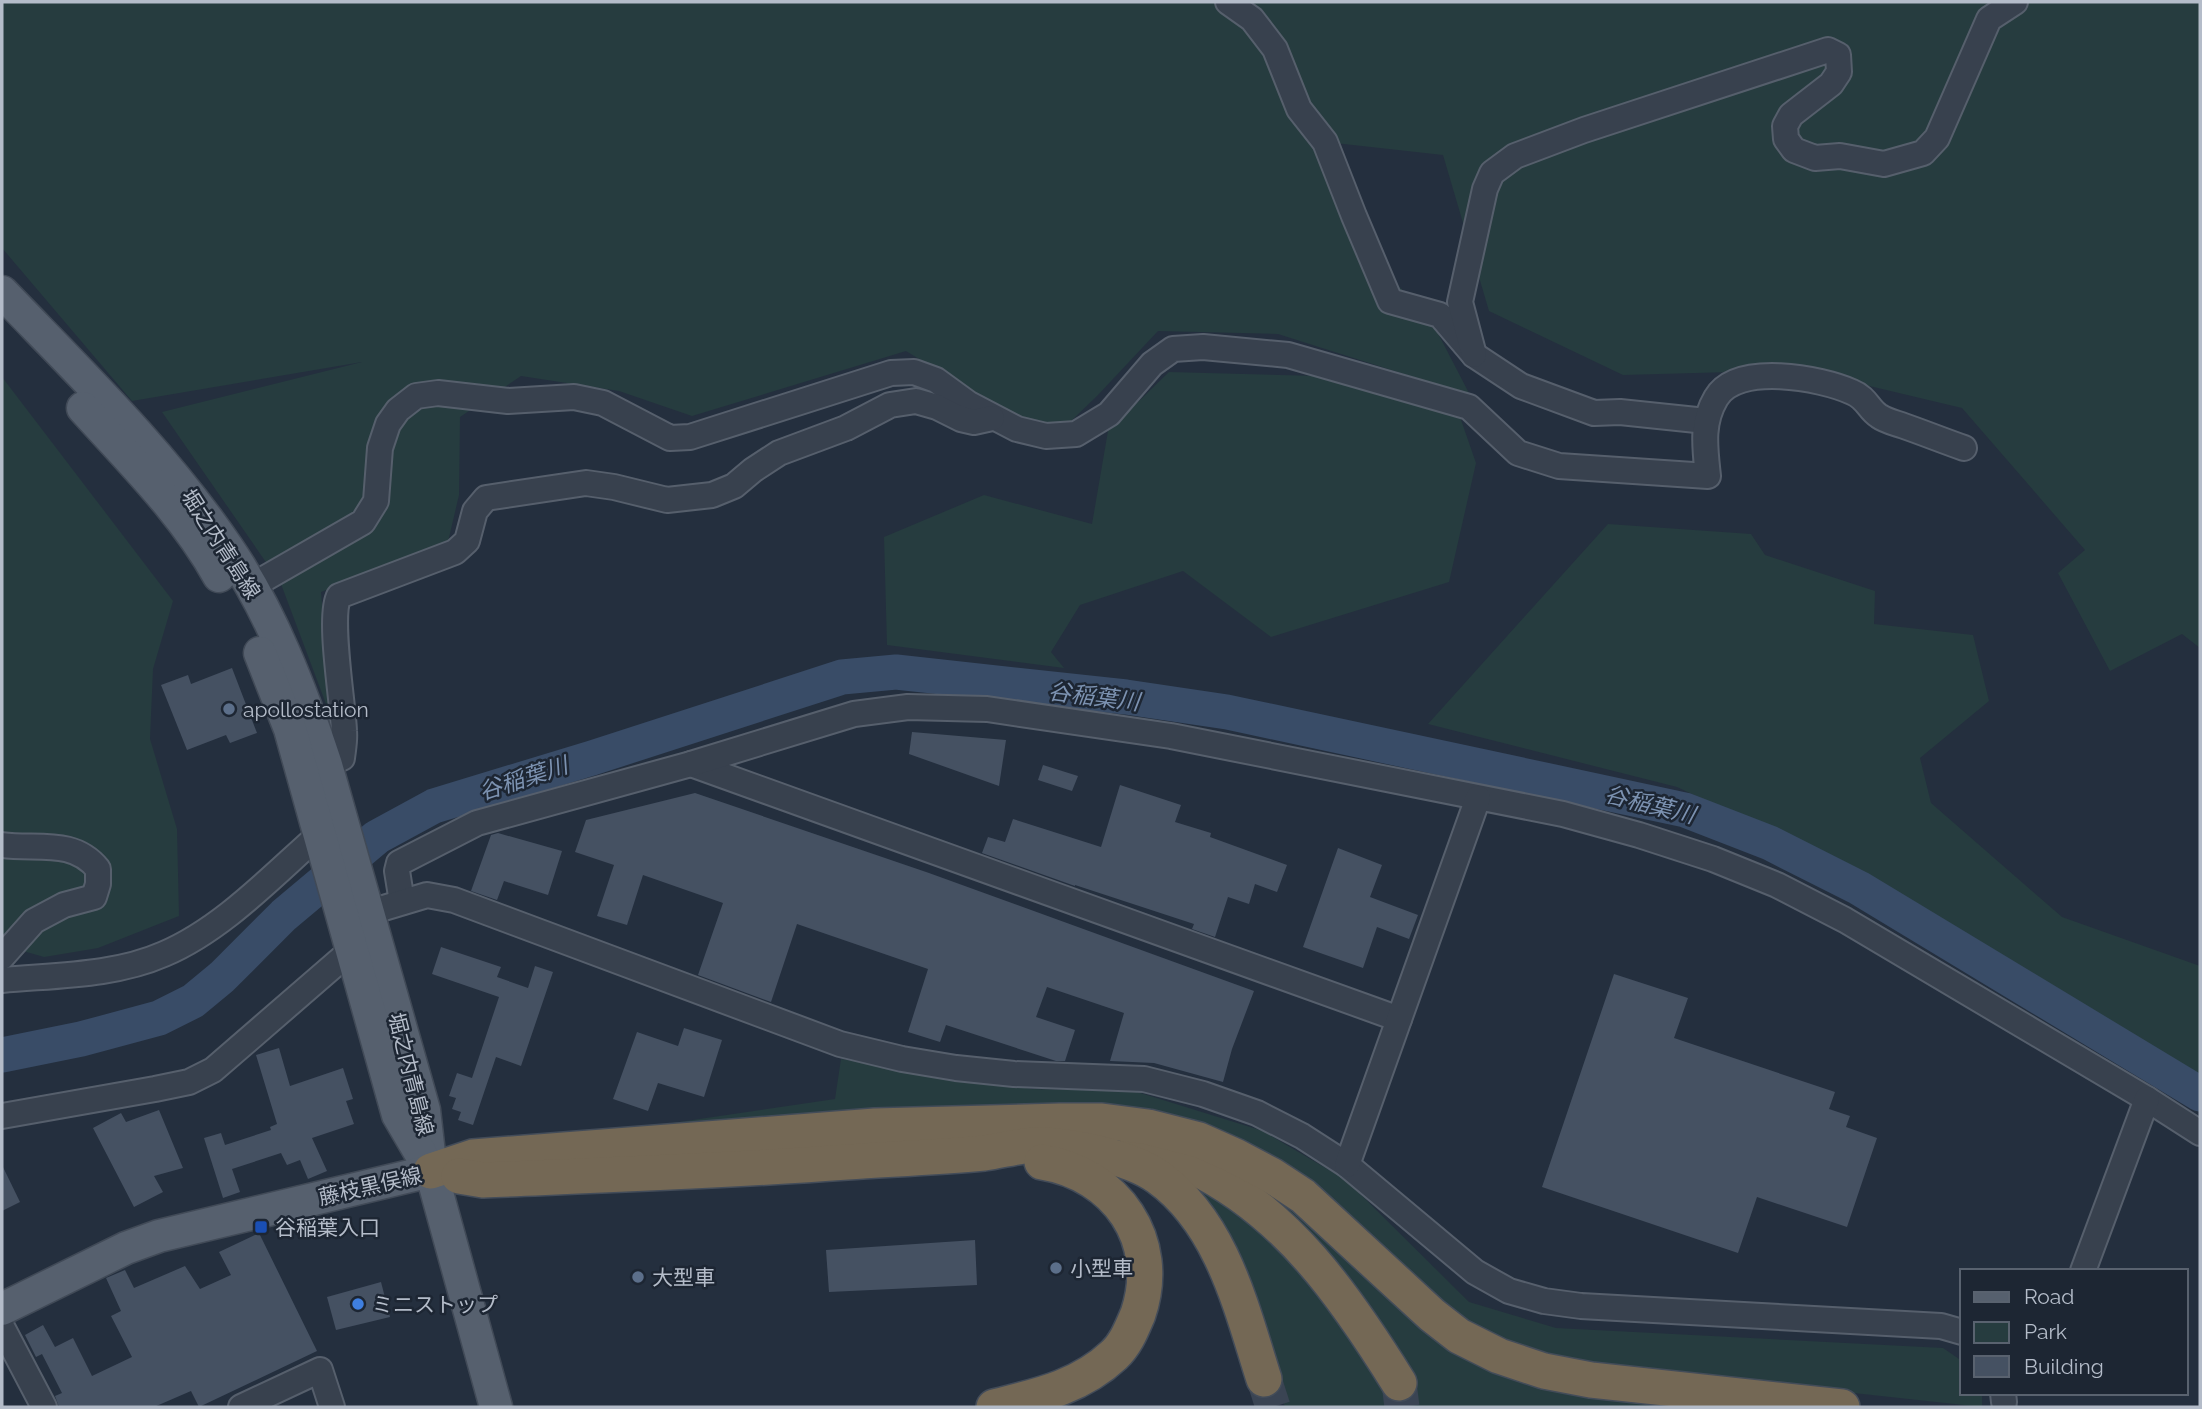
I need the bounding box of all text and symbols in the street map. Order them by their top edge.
street label: 堀之内青島線 [176,484,266,604]
water label: 谷稲葉川 [1047,677,1144,715]
place label: apollostation [243,697,369,722]
marker: apollostation [221,701,237,717]
water label: 谷稲葉川 [475,750,574,805]
water label: 谷稲葉川 [1602,780,1701,829]
street label: 堀之内青島線 [384,1010,438,1138]
street label: 藤枝黒俣線 [316,1162,424,1210]
place label: 谷稲葉入口 [275,1215,380,1240]
marker: 谷稲葉入口 [253,1219,269,1235]
place label: 小型車 [1070,1256,1133,1281]
marker: 小型車 [1048,1260,1064,1276]
place label: 大型車 [652,1265,715,1290]
marker: 大型車 [630,1269,646,1285]
legend [1960,1269,2188,1395]
text: Road [2024,1284,2074,1309]
place label: ミニストップ [372,1292,498,1317]
marker: ミニストップ [350,1296,366,1312]
text: Park [2024,1319,2067,1344]
text: Building [2024,1354,2104,1379]

